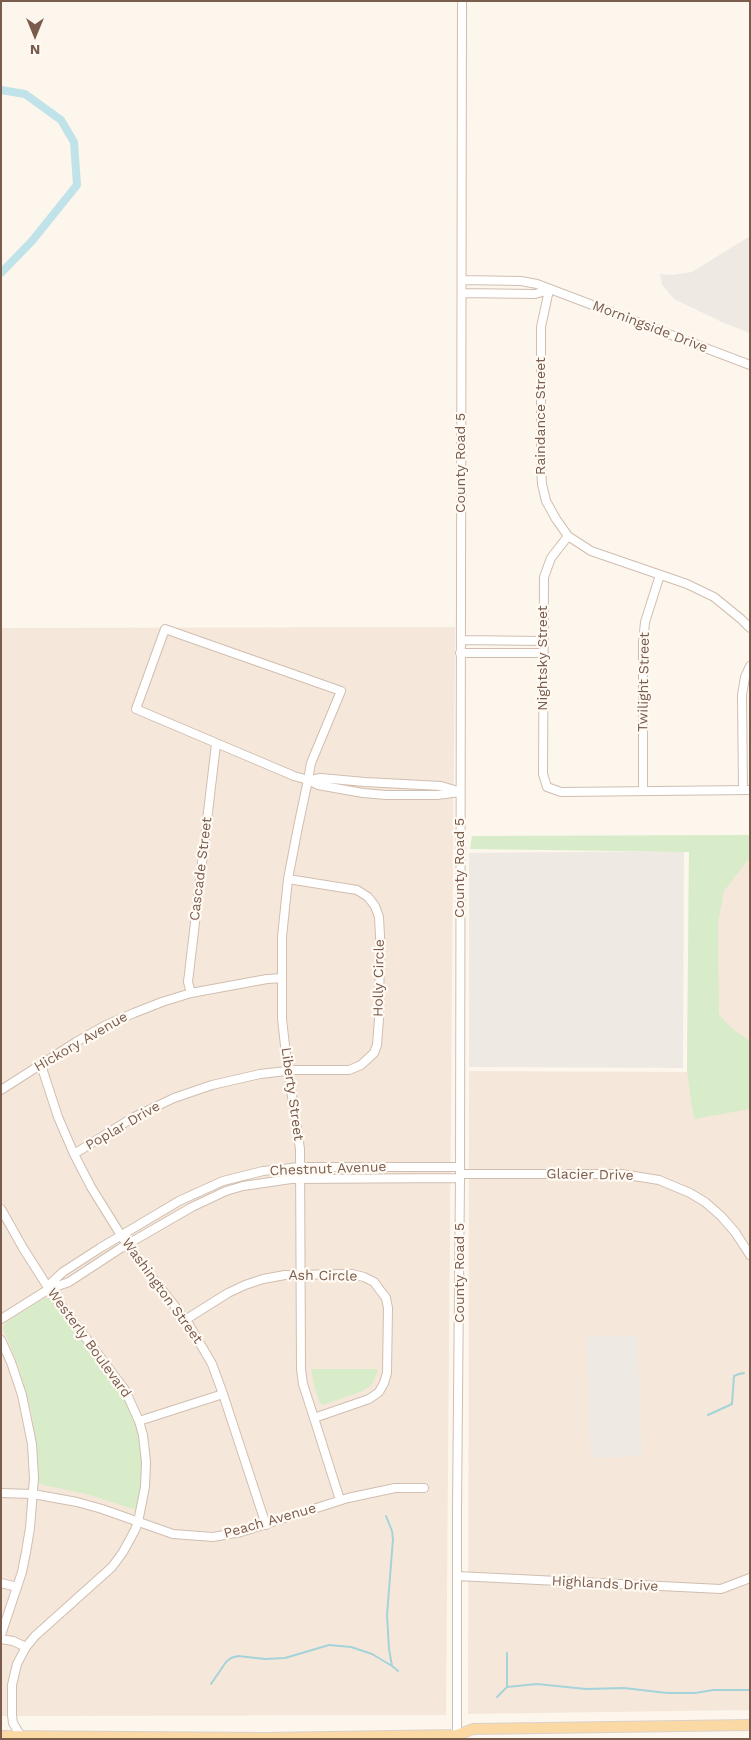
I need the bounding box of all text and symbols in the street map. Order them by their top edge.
north arrow [10,10,60,60]
text: N [30,42,40,58]
street label: Morningside Drive [590,297,710,357]
street label: Raindance Street [533,357,549,475]
street label: County Road 5 [453,413,469,513]
street label: Nightsky Street [535,605,551,711]
street label: Twilight Street [635,632,653,732]
street label: Cascade Street [186,816,216,922]
street label: County Road 5 [452,818,468,918]
street label: Holly Circle [370,939,388,1017]
street label: Hickory Avenue [31,1008,131,1076]
street label: Liberty Street [277,1046,307,1142]
street label: Poplar Drive [83,1098,163,1154]
street label: Chestnut Avenue [269,1159,387,1179]
street label: Glacier Drive [546,1166,634,1184]
street label: County Road 5 [452,1223,468,1323]
street label: Washington Street [118,1235,206,1347]
street label: Ash Circle [288,1267,358,1285]
street label: Westerly Boulevard [44,1285,134,1401]
street label: Peach Avenue [222,1500,318,1542]
street label: Highlands Drive [551,1573,659,1595]

